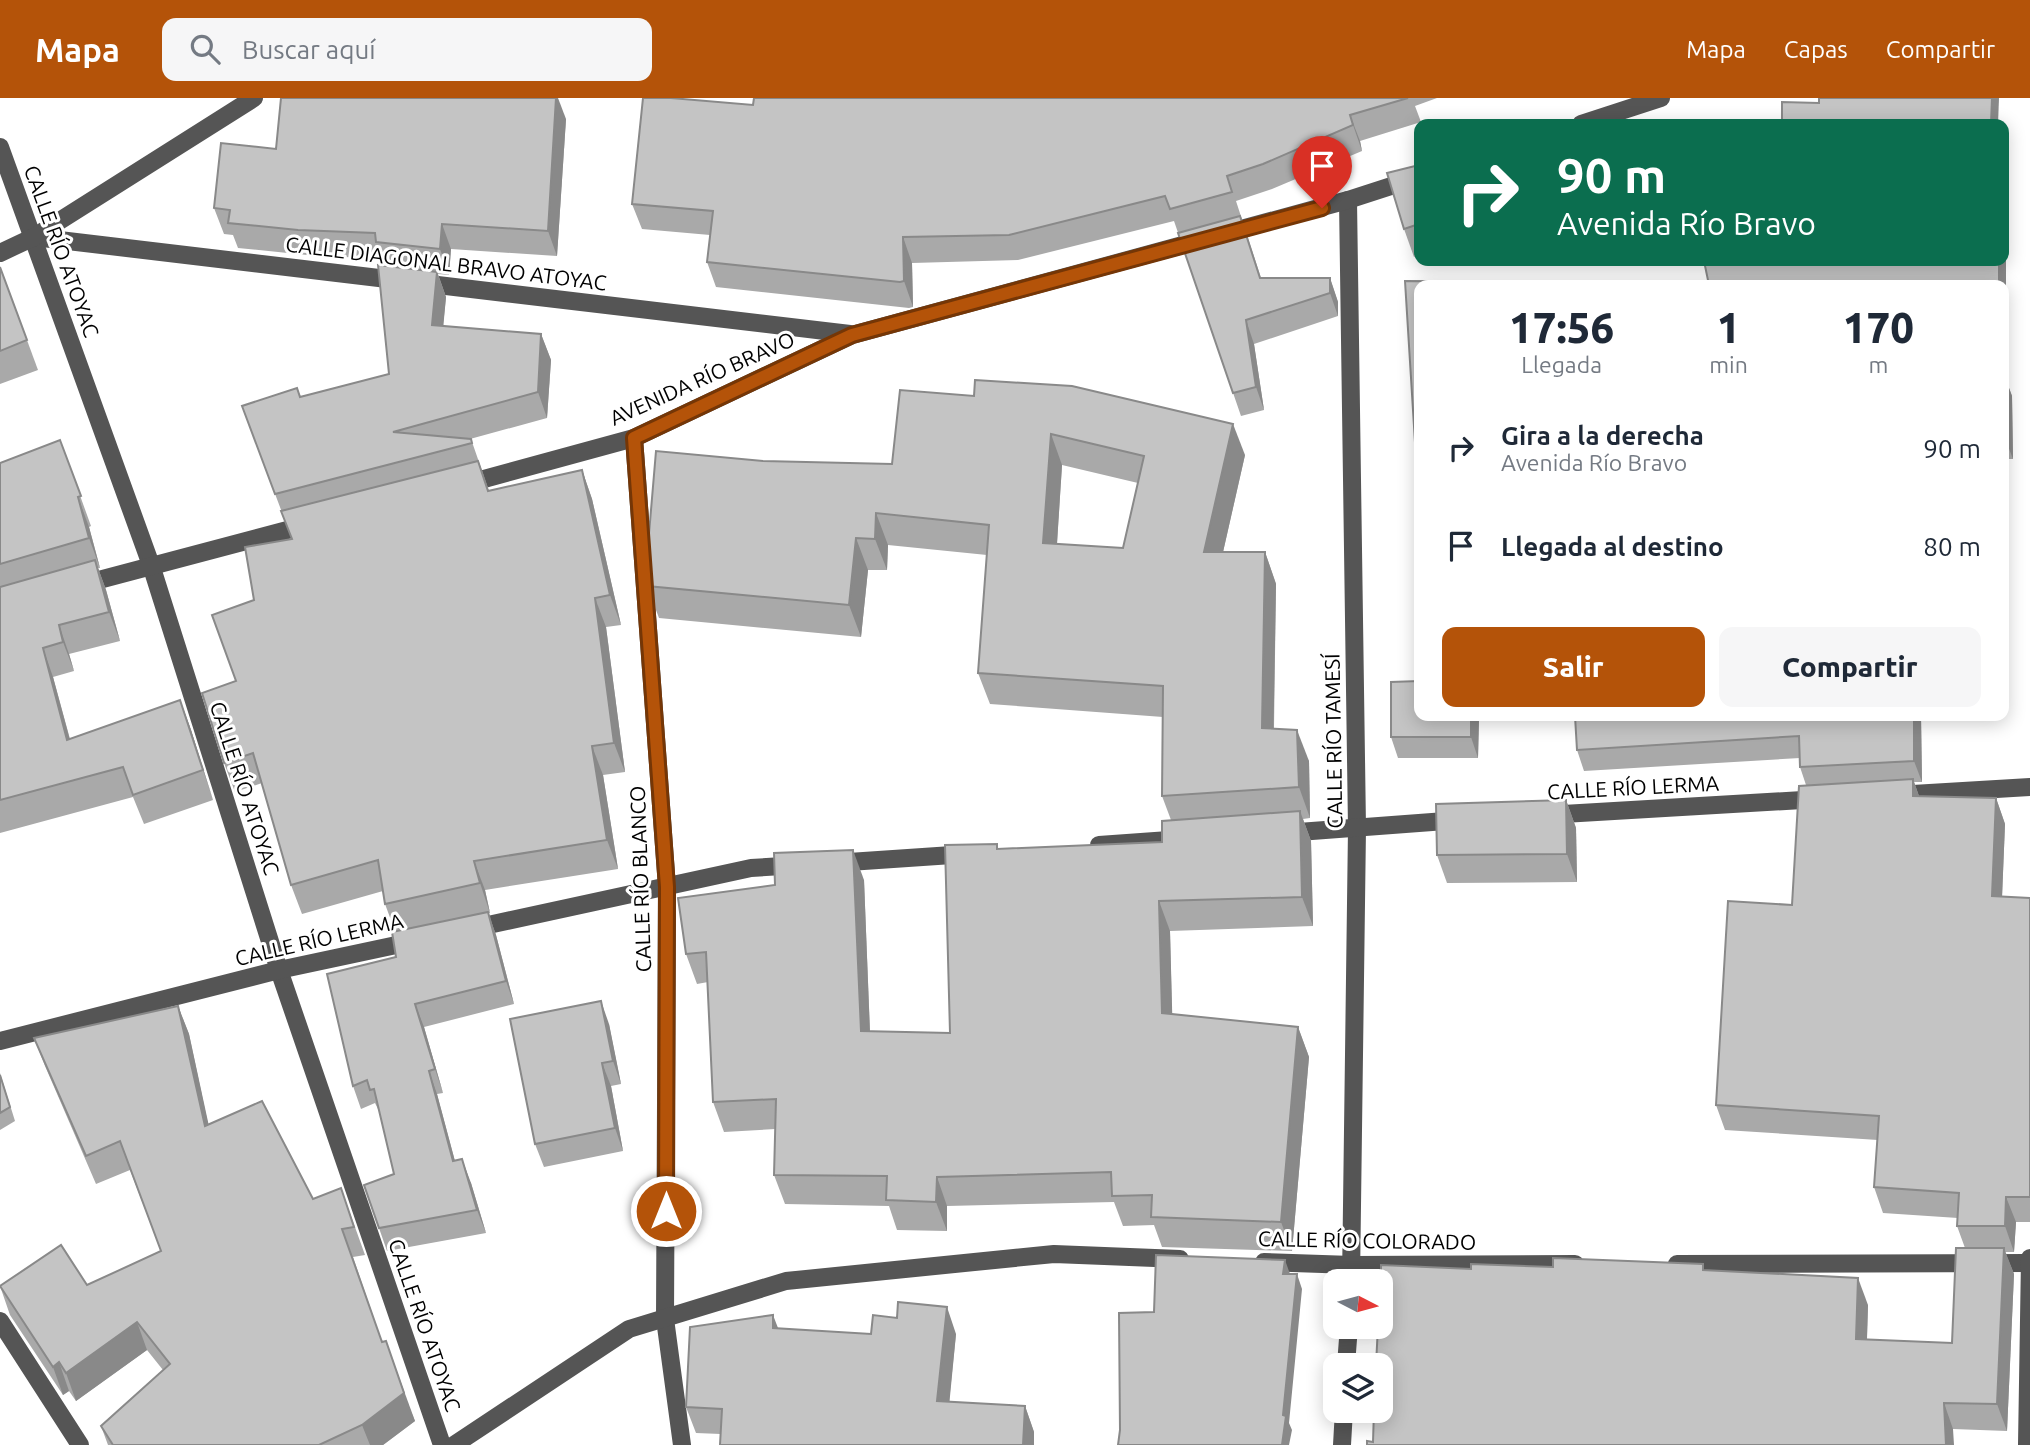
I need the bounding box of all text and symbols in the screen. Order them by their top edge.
search box [162,18,652,81]
icon: search [186,30,224,68]
text: Mapa [35,31,120,68]
text: Buscar aquí [242,35,376,64]
text: Mapa [1686,36,1746,63]
text: Capas [1784,36,1848,63]
text: Compartir [1886,36,1995,63]
pin [1292,136,1352,208]
icon: arrive [1303,147,1341,185]
icon: right [1442,147,1533,238]
text: 90 m [1557,147,1666,202]
street label: CALLE RÍO ATOYAC [20,162,104,340]
text: Avenida Río Bravo [1557,205,1816,241]
street label: CALLE DIAGONAL BRAVO ATOYAC [284,231,608,295]
text: 17:56 [1509,304,1614,351]
text: 1 [1717,304,1740,351]
text: 170 [1843,304,1914,351]
street label: AVENIDA RÍO BRAVO [606,326,798,430]
text: Llegada [1521,352,1602,377]
text: min [1709,352,1748,377]
text: m [1868,352,1888,377]
text: Gira a la derecha [1501,421,1704,450]
icon: right [1442,429,1480,467]
text: 90 m [1923,434,1981,463]
text: Avenida Río Bravo [1501,450,1687,475]
icon: arrive [1442,527,1480,565]
text: Llegada al destino [1501,532,1724,561]
text: 80 m [1923,532,1981,561]
button: Salir [1442,627,1705,707]
button: Compartir [1719,627,1981,707]
street label: CALLE RÍO TAMESÍ [1319,653,1347,829]
street label: CALLE RÍO ATOYAC [206,698,284,878]
street label: CALLE RÍO LERMA [1546,770,1720,803]
street label: CALLE RÍO BLANCO [625,785,655,973]
street label: CALLE RÍO LERMA [232,908,406,970]
position arrow [629,1174,703,1248]
street label: CALLE RÍO COLORADO [1258,1226,1476,1254]
street label: CALLE RÍO ATOYAC [384,1236,466,1415]
north arrow [1323,1269,1393,1339]
map controls [1323,1269,1393,1423]
button: layers [1323,1353,1393,1423]

